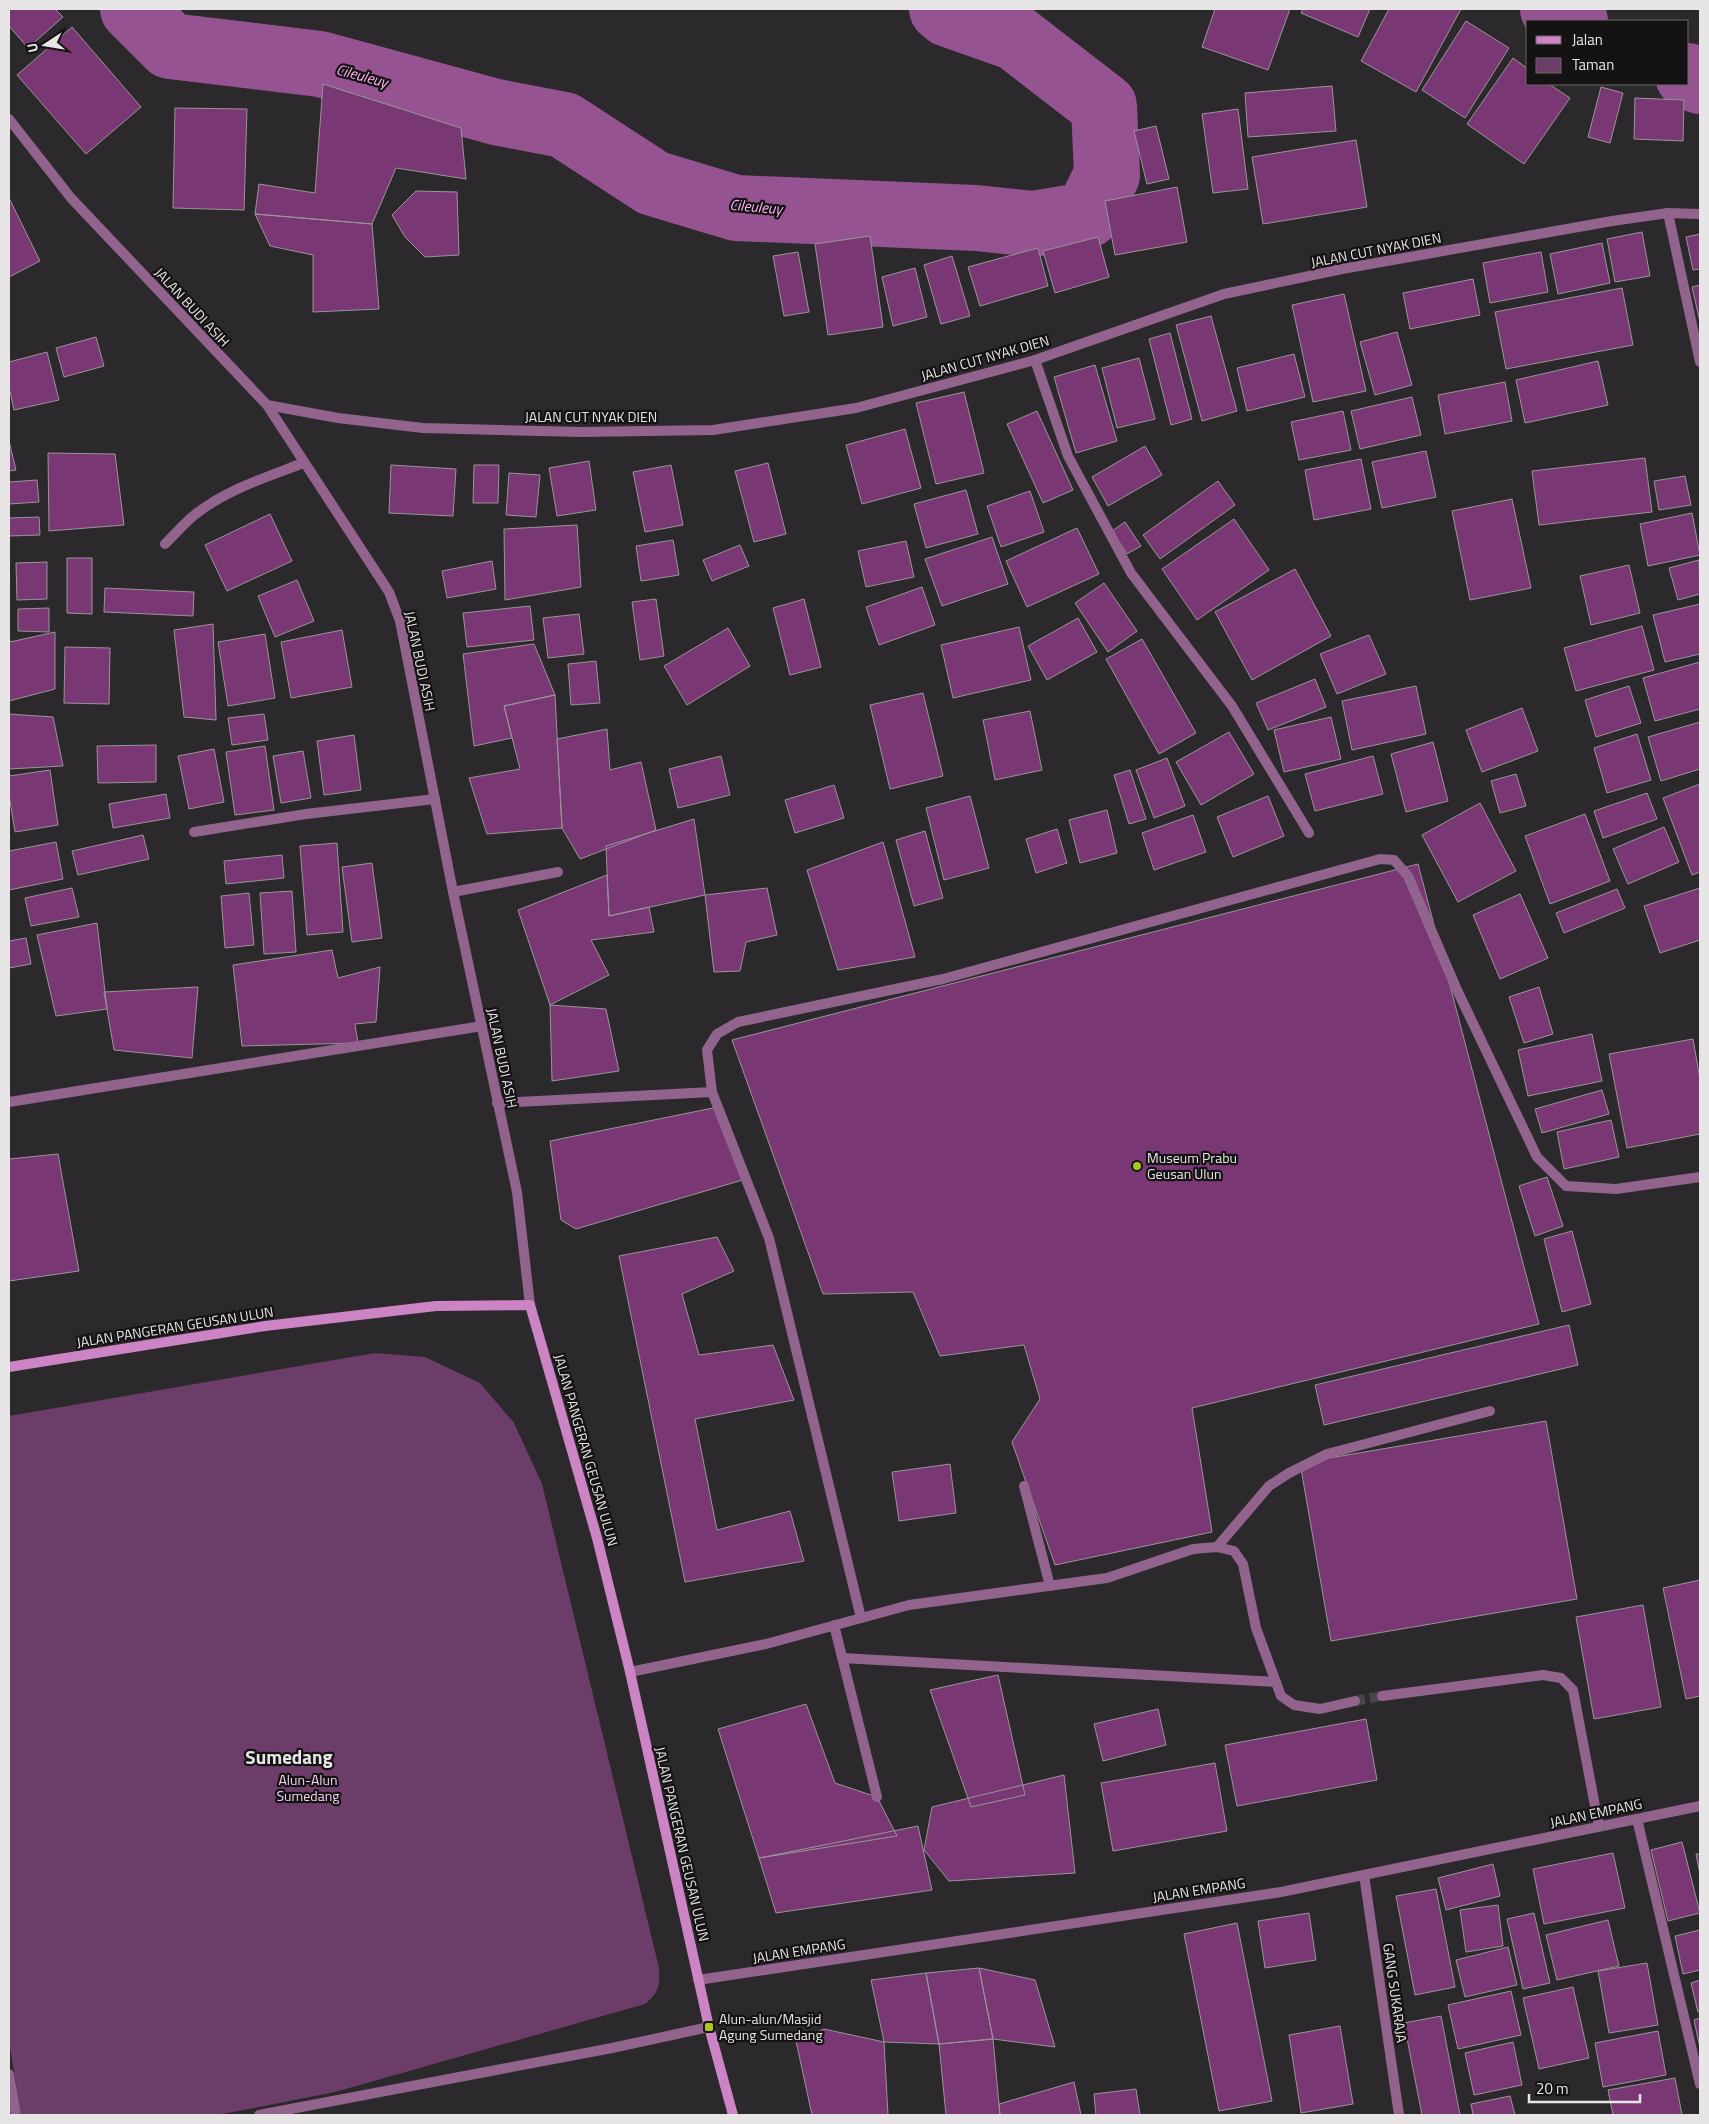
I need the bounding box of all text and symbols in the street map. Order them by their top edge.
north arrow [20,20,70,70]
legend [1526,20,1689,85]
text: Jalan [1572,28,1603,51]
text: U [21,41,43,54]
text: Taman [1572,53,1614,76]
water label: Cileuleuy [334,58,393,94]
water label: Cileuleuy [729,193,785,220]
street label: JALAN CUT NYAK DIEN [1309,227,1443,272]
street label: JALAN BUDI ASIH [150,262,235,351]
street label: JALAN CUT NYAK DIEN [918,329,1051,386]
street label: JALAN CUT NYAK DIEN [525,406,657,427]
street label: JALAN BUDI ASIH [400,609,441,713]
street label: JALAN BUDI ASIH [482,1006,523,1110]
place label: Museum Prabu Geusan Ulun [1147,1147,1237,1184]
marker: Museum Prabu Geusan Ulun [1131,1160,1143,1172]
street label: JALAN PANGERAN GEUSAN ULUN [75,1301,275,1352]
street label: JALAN PANGERAN GEUSAN ULUN [549,1351,624,1548]
district label: Sumedang [245,1742,333,1771]
street label: JALAN PANGERAN GEUSAN ULUN [650,1744,715,1943]
park label: Alun-Alun Sumedang [277,1769,339,1806]
street label: JALAN EMPANG [1548,1792,1644,1833]
street label: JALAN EMPANG [1151,1872,1247,1907]
street label: JALAN EMPANG [751,1933,847,1968]
street label: GANG SUKARAJA [1378,1942,1413,2045]
place label: Alun-alun/Masjid Agung Sumedang [719,2008,823,2045]
marker: Alun-alun/Masjid Agung Sumedang [703,2021,715,2033]
scale bar [1529,2072,1640,2104]
text: 20 m [1536,2077,1569,2100]

